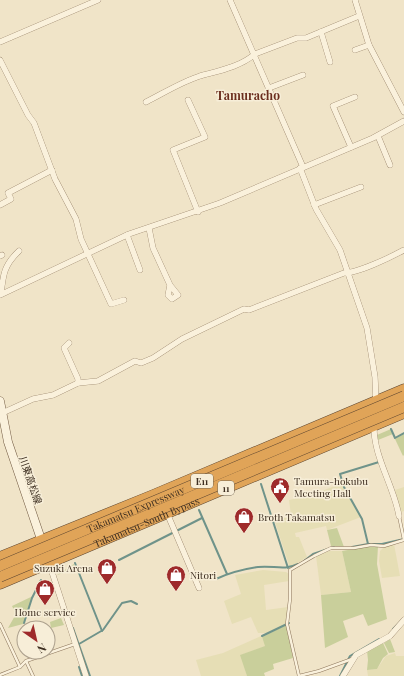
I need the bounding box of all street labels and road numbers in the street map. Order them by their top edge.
street label: 川東高松線 [16,454,46,506]
road number: E11 [191,474,213,488]
road number: 11 [218,481,234,495]
street label: Takamatsu Expressway [85,482,186,536]
street label: Takamatsu-South Bypass [91,493,201,551]

